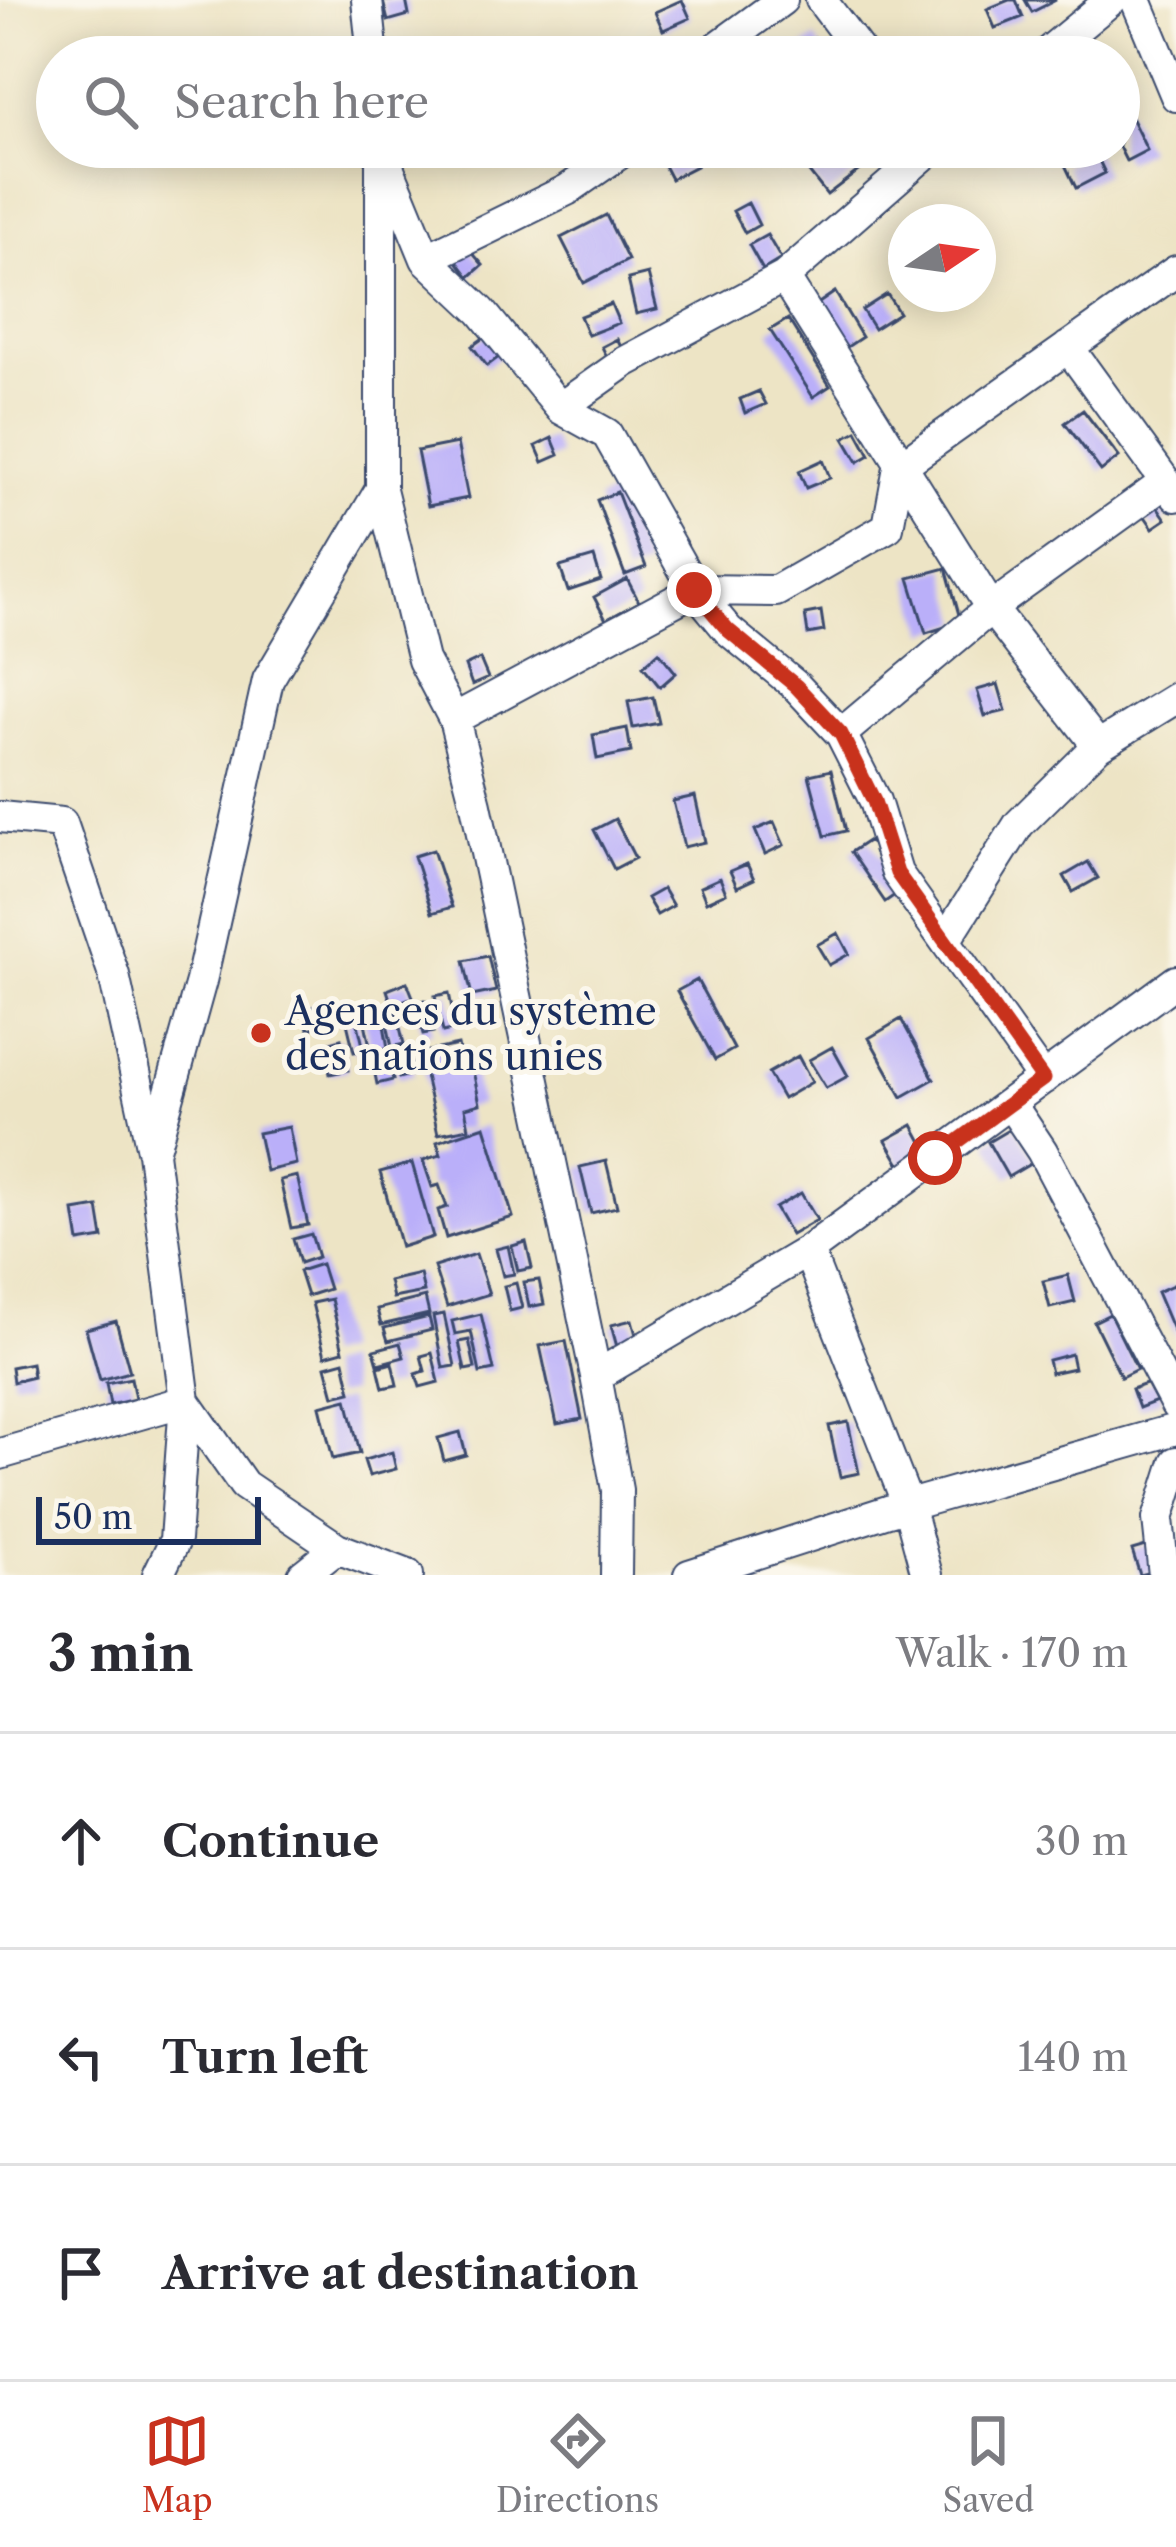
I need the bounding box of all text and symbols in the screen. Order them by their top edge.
search box [36,36,1140,168]
icon: search [78,69,144,135]
text: Search here [174,74,429,130]
north arrow [888,204,996,312]
route end [667,563,721,617]
place label: Agences du système des nations unies [284,987,657,1080]
marker: Agences du système des nations unies [248,1020,274,1046]
route start [908,1131,962,1185]
scale bar [36,1491,261,1544]
text: 50 m [54,1497,132,1538]
text: 3 min [48,1622,194,1684]
text: Walk · 170 m [896,1629,1128,1677]
icon: ahead [48,1808,114,1874]
text: Continue [162,1813,379,1869]
text: 30 m [1035,1817,1128,1865]
icon: left [48,2024,114,2090]
text: Turn left [162,2029,368,2085]
text: 140 m [1018,2033,1128,2081]
icon: arrive [48,2240,114,2306]
text: Arrive at destination [162,2245,639,2301]
tab: Map [142,2408,213,2521]
tab: Directions [496,2408,659,2521]
tab: Saved [943,2408,1034,2521]

